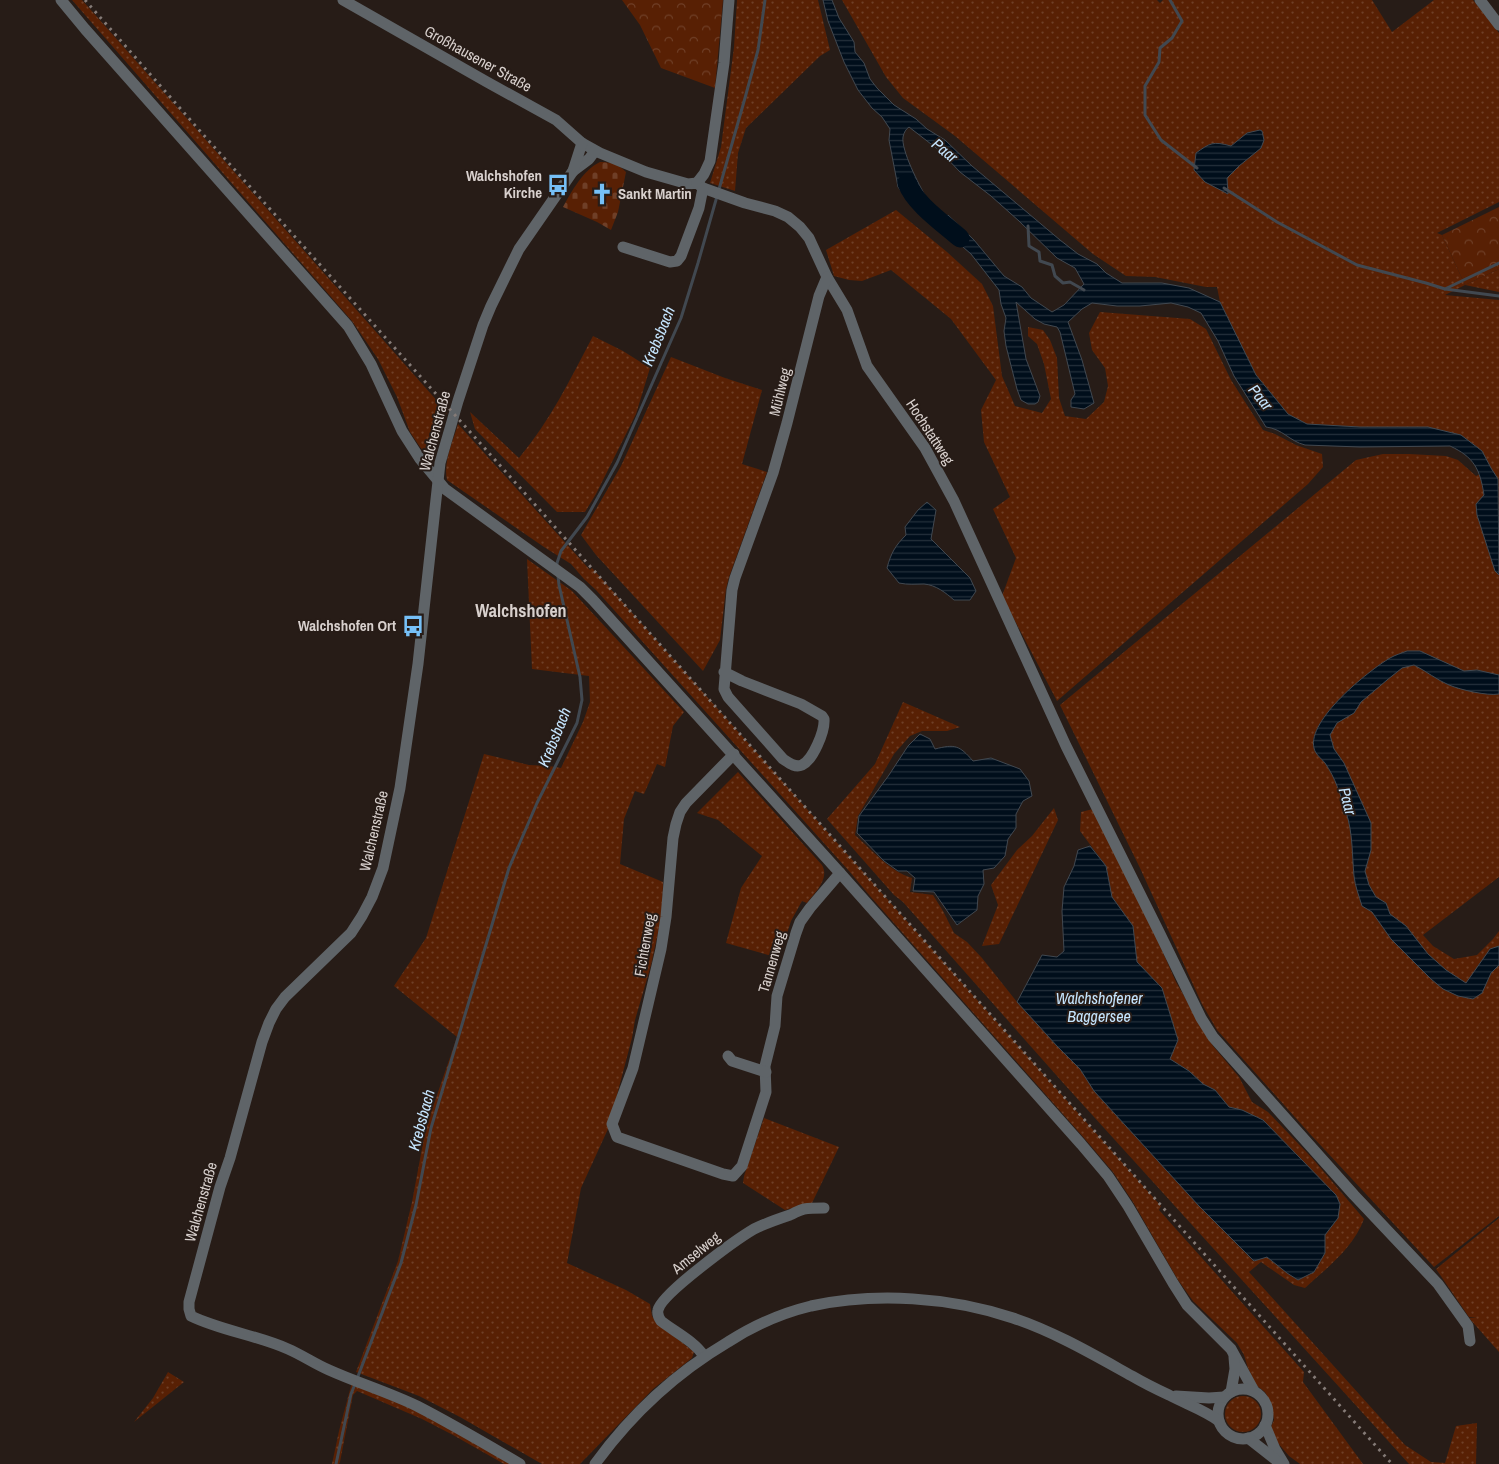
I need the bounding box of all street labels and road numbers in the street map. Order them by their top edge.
street label: Großhausener Straße [421,20,536,97]
street label: Mühlweg [763,365,796,418]
street label: Walchenstraße [414,388,455,473]
street label: Hochstattweg [901,395,960,469]
street label: Walchenstraße [354,788,393,873]
street label: Fichtenweg [629,912,660,978]
street label: Tannenweg [753,928,790,995]
street label: Walchenstraße [179,1159,222,1244]
street label: Amselweg [666,1227,724,1279]

